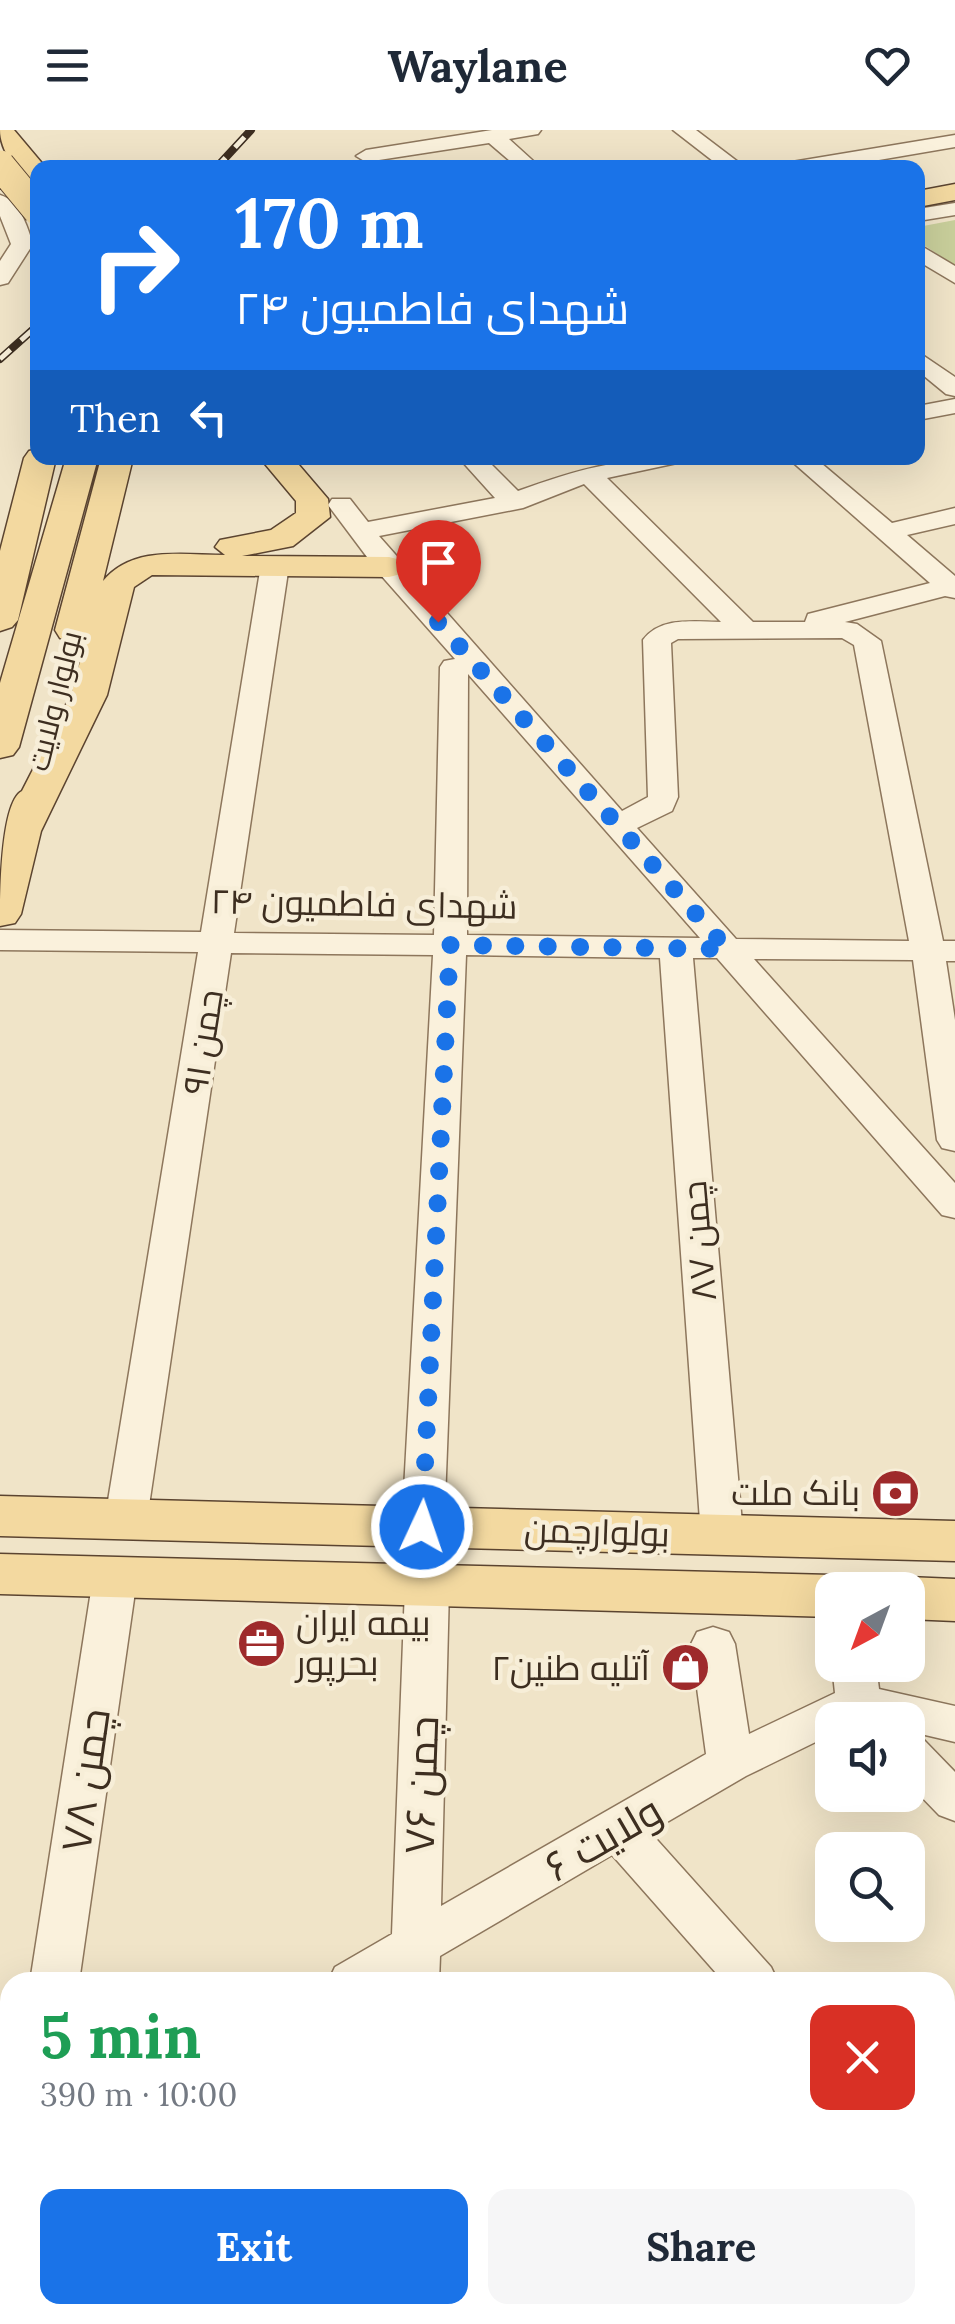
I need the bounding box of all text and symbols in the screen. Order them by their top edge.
text: Waylane [387,37,568,94]
icon: menu [40,38,95,93]
icon: heart [860,38,915,93]
text: 170 m [235,178,424,267]
icon: right [70,200,200,330]
text: شهدای فاطمیون ۲۴ [235,279,629,336]
icon: left [181,390,236,445]
text: Then [70,394,161,442]
pin [396,520,481,623]
icon: arrive [411,535,466,590]
street label: بولوار ولایت [18,627,90,775]
street label: شهدای فاطمیون ۲۴ [210,878,518,929]
street label: چمن ۹۱ [172,986,234,1098]
street label: چمن ۸۷ [671,1179,727,1303]
bank icon: بانک ملت [869,1467,921,1519]
place label: بانک ملت [731,1470,860,1515]
position arrow [370,1475,474,1579]
street label: بولوارچمن [523,1506,671,1558]
north arrow [815,1572,925,1682]
map controls [815,1572,925,1942]
place label: بيمه ايران بحرپور [294,1600,431,1686]
office icon: بيمه ايران بحرپور [235,1617,287,1669]
shop icon: آتلیه طنین۲ [659,1642,711,1694]
place label: آتلیه طنین۲ [491,1645,650,1690]
button: sound [815,1702,925,1812]
street label: چمن ۷۸ [48,1705,123,1855]
street label: چمن ۷۶ [392,1715,451,1855]
street label: ولایت ۶ [535,1783,671,1893]
button: search [815,1832,925,1942]
text: 5 min [40,1998,201,2074]
button: close [810,2005,915,2110]
text: 390 m · 10:00 [40,2074,237,2115]
button: Exit [40,2189,468,2304]
button: Share [488,2189,915,2304]

